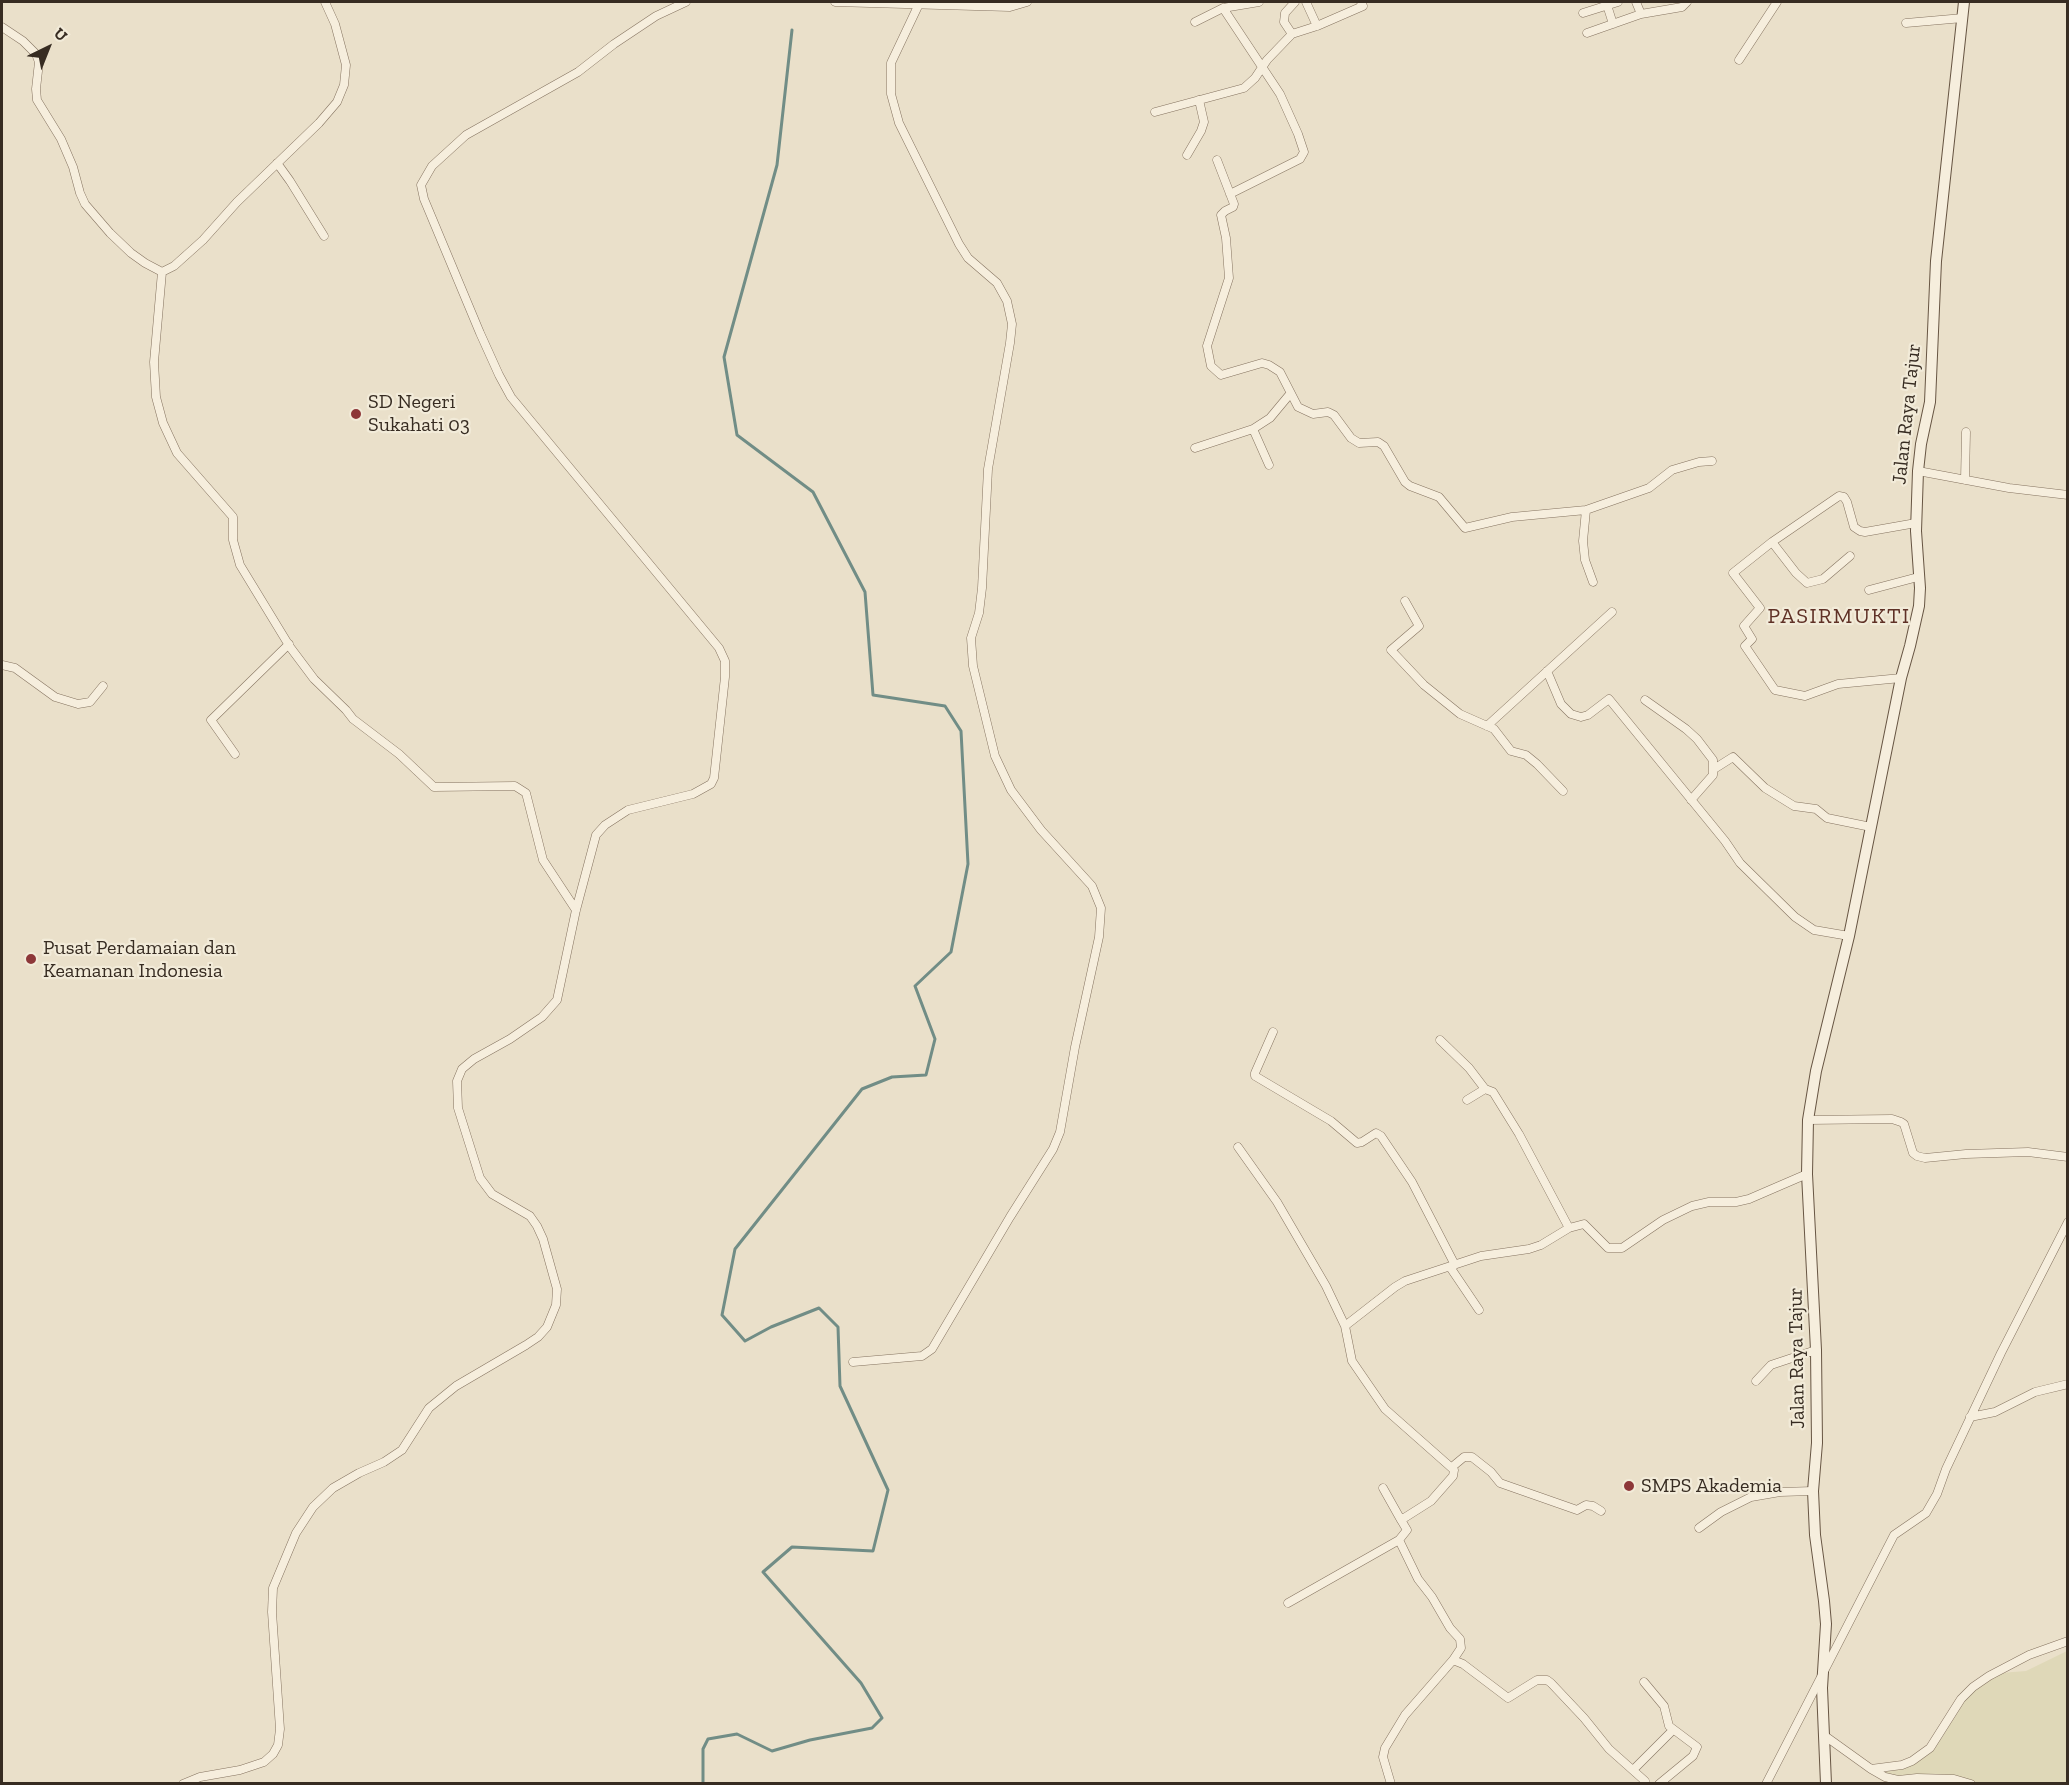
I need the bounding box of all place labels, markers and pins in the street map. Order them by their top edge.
place label: SD Negeri Sukahati 03 [368,390,470,437]
marker: SD Negeri Sukahati 03 [349,407,363,421]
place label: Pusat Perdamaian dan Keamanan Indonesia [43,936,236,983]
marker: Pusat Perdamaian dan Keamanan Indonesia [24,952,38,966]
place label: SMPS Akademia [1641,1474,1782,1498]
marker: SMPS Akademia [1622,1479,1636,1493]

